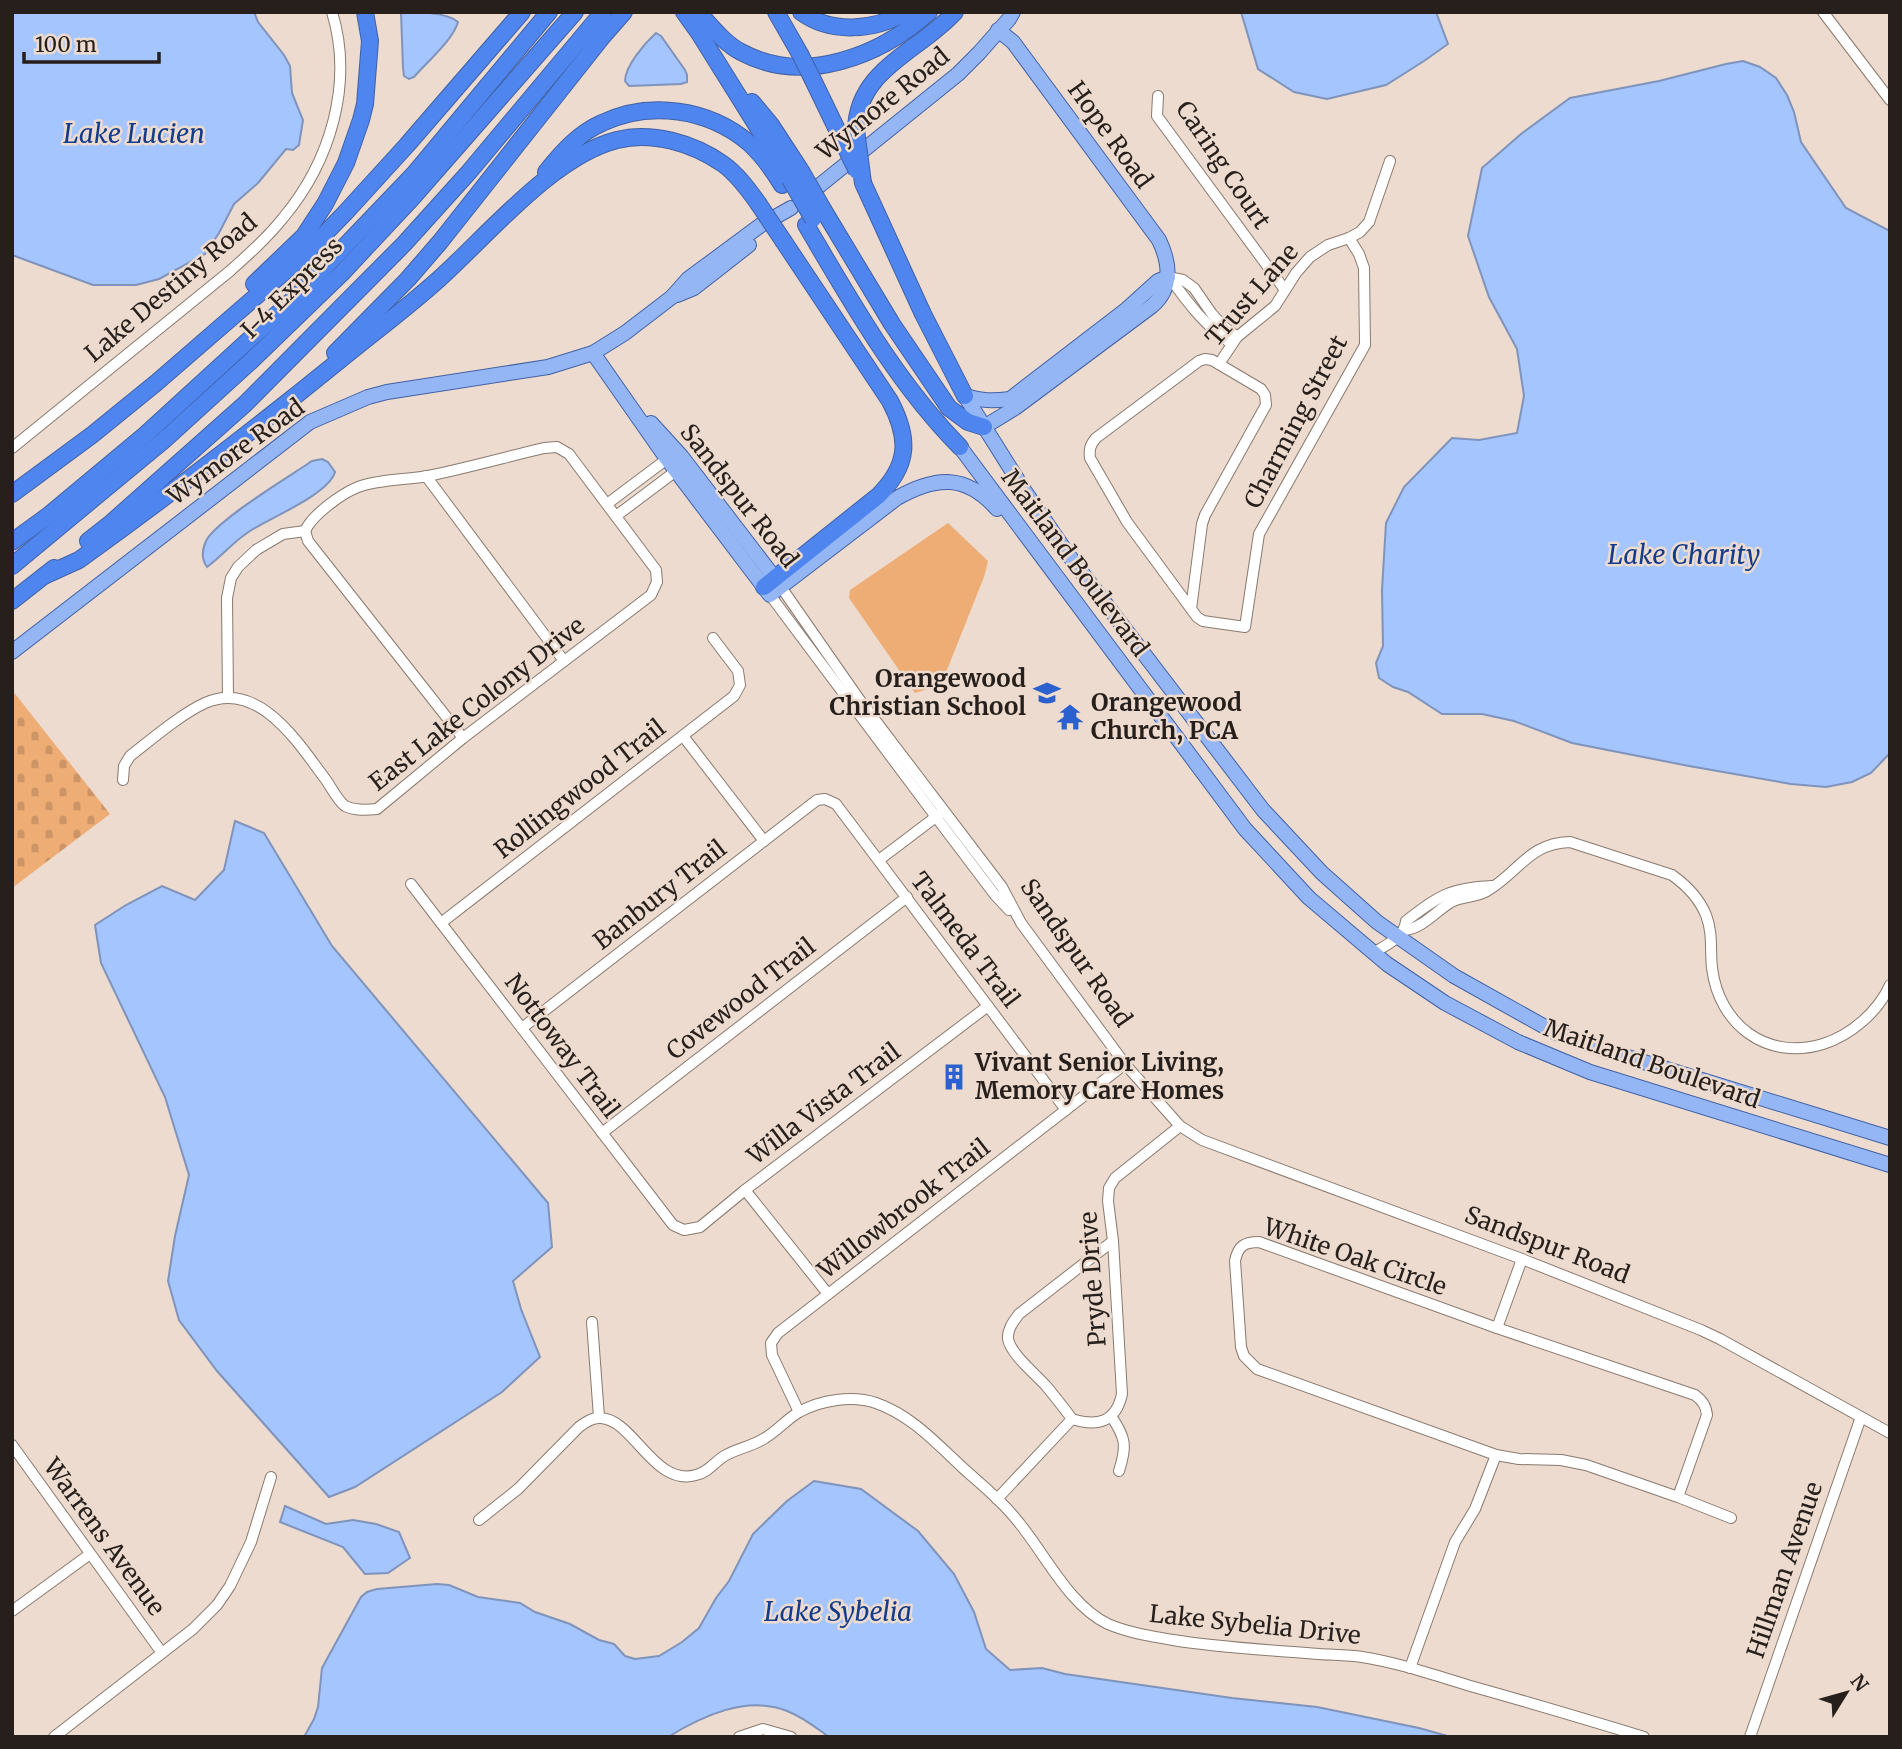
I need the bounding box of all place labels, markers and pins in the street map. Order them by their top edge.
place label: Orangewood Christian School [830,663,1026,722]
school or university icon: Orangewood Christian School [1032,678,1062,708]
place label: Orangewood Church, PCA [1091,687,1242,746]
temple icon: Orangewood Church, PCA [1055,702,1085,732]
place label: Vivant Senior Living, Memory Care Homes [974,1047,1224,1106]
building icon: Vivant Senior Living, Memory Care Homes [939,1062,969,1092]

